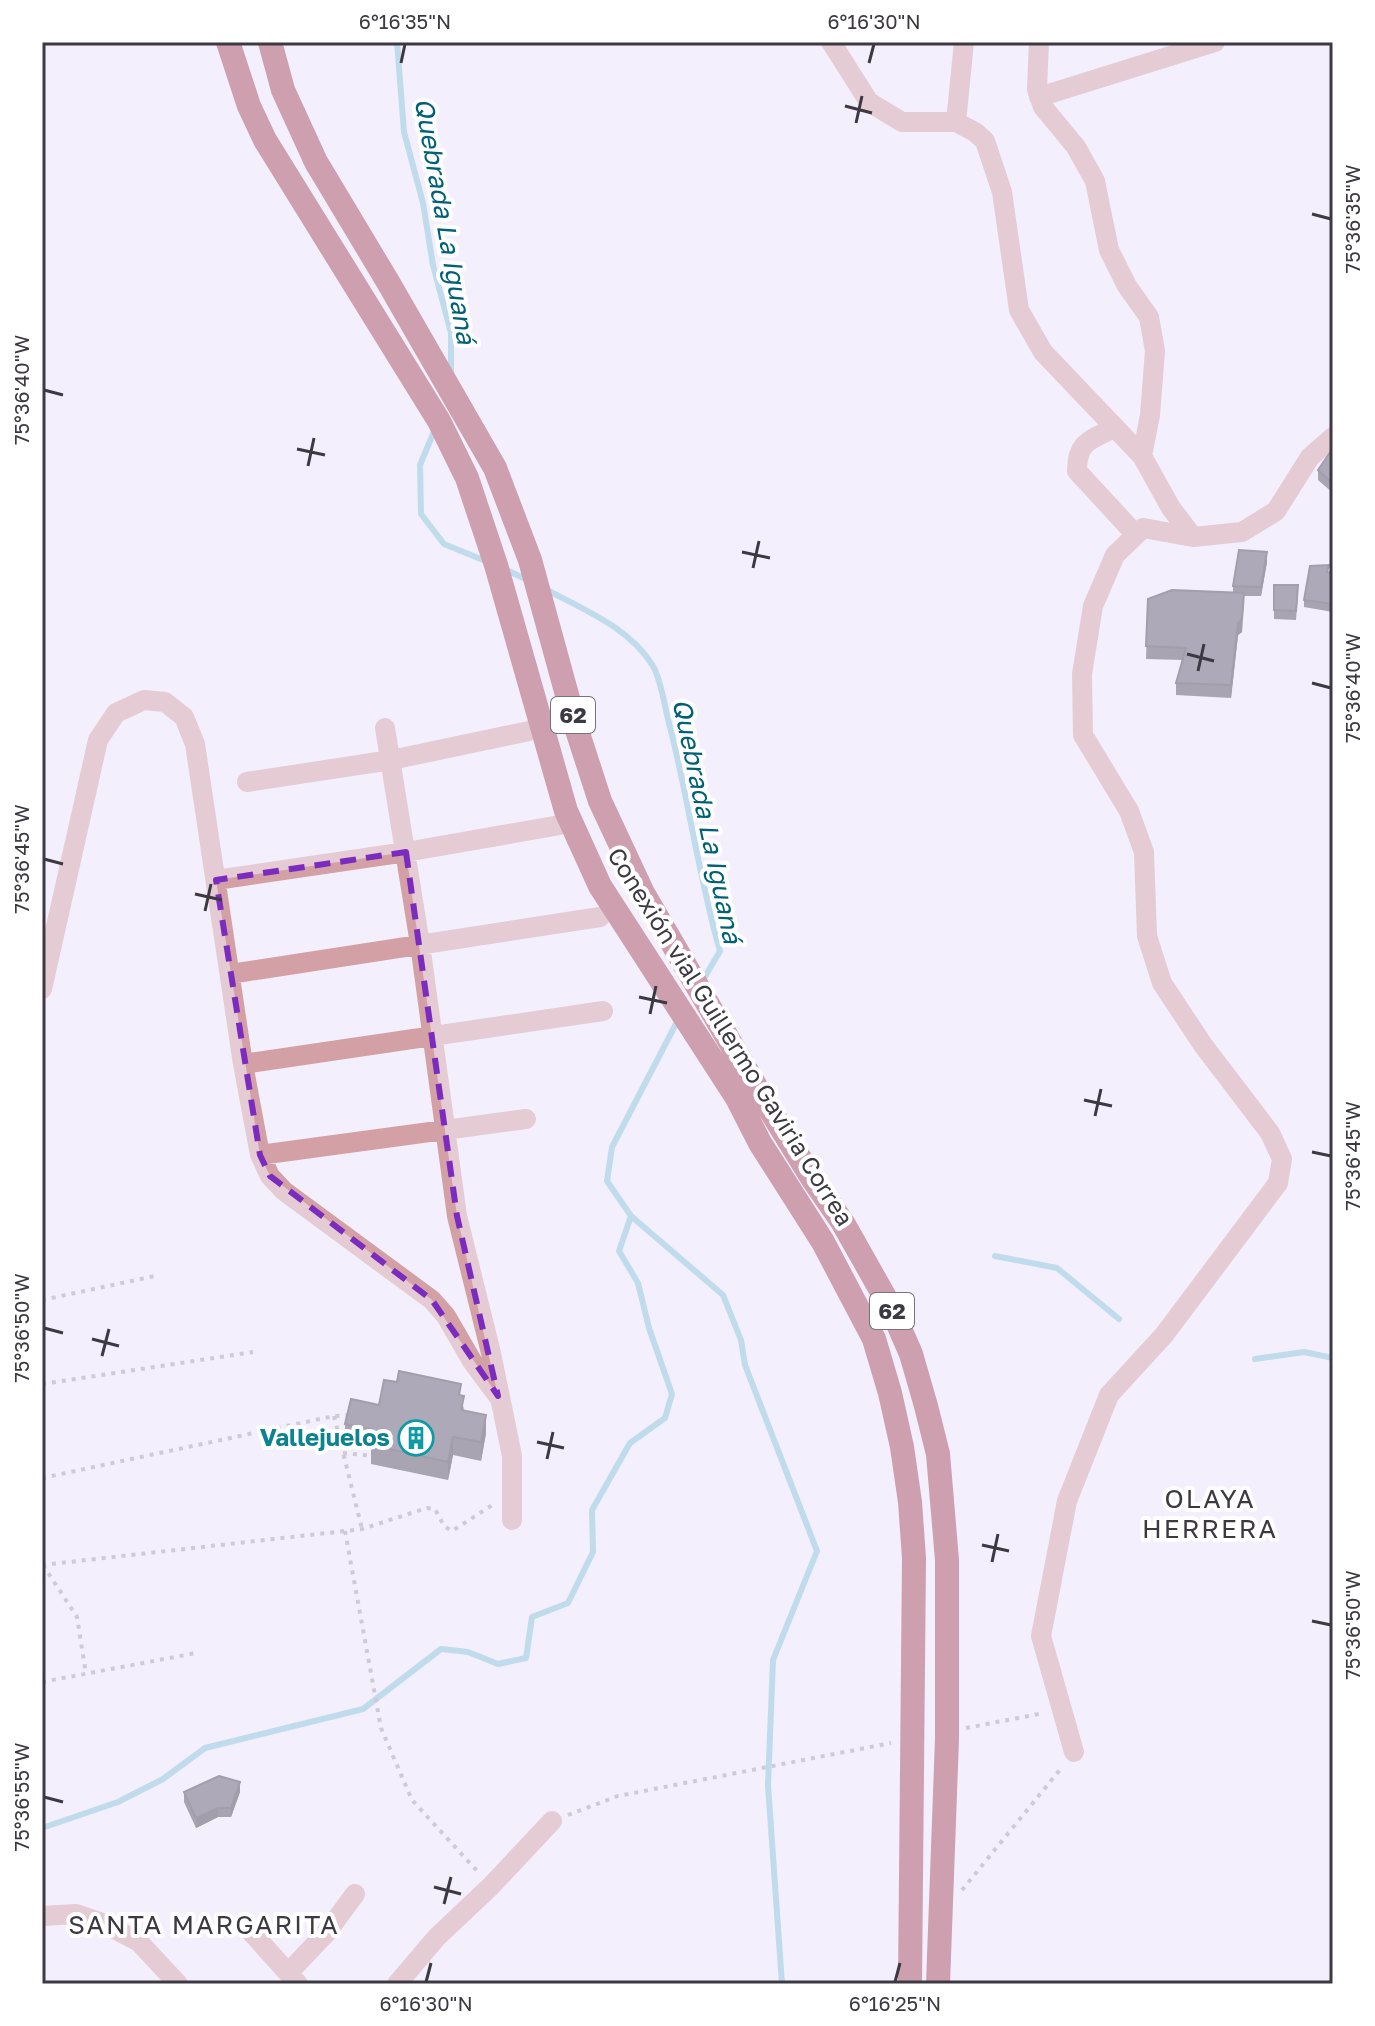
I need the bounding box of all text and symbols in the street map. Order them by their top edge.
text: 6°16'35"N [359,9,451,33]
text: 6°16'30"N [827,9,921,33]
water label: Quebrada La Iguaná [409,95,483,350]
text: 75°36'35"W [1340,165,1364,273]
text: 75°36'40"W [9,335,33,445]
text: 75°36'40"W [1340,633,1364,743]
water label: Quebrada La Iguaná [666,696,749,949]
road number: 62 [551,697,595,733]
text: 75°36'45"W [9,804,33,914]
street label: Conexión vial Guillermo Gaviria Correa [602,842,860,1231]
text: 75°36'45"W [1340,1101,1364,1211]
text: 75°36'50"W [9,1273,33,1383]
road number: 62 [870,1293,914,1329]
building icon: Vallejuelos [397,1419,435,1457]
place label: Vallejuelos [260,1422,390,1451]
district label: OLAYA HERRERA [1142,1483,1278,1544]
text: 75°36'50"W [1340,1570,1364,1680]
text: 75°36'55"W [9,1743,33,1851]
district label: SANTA MARGARITA [68,1909,340,1940]
text: 6°16'30"N [379,1991,473,2015]
text: 6°16'25"N [849,1991,941,2015]

